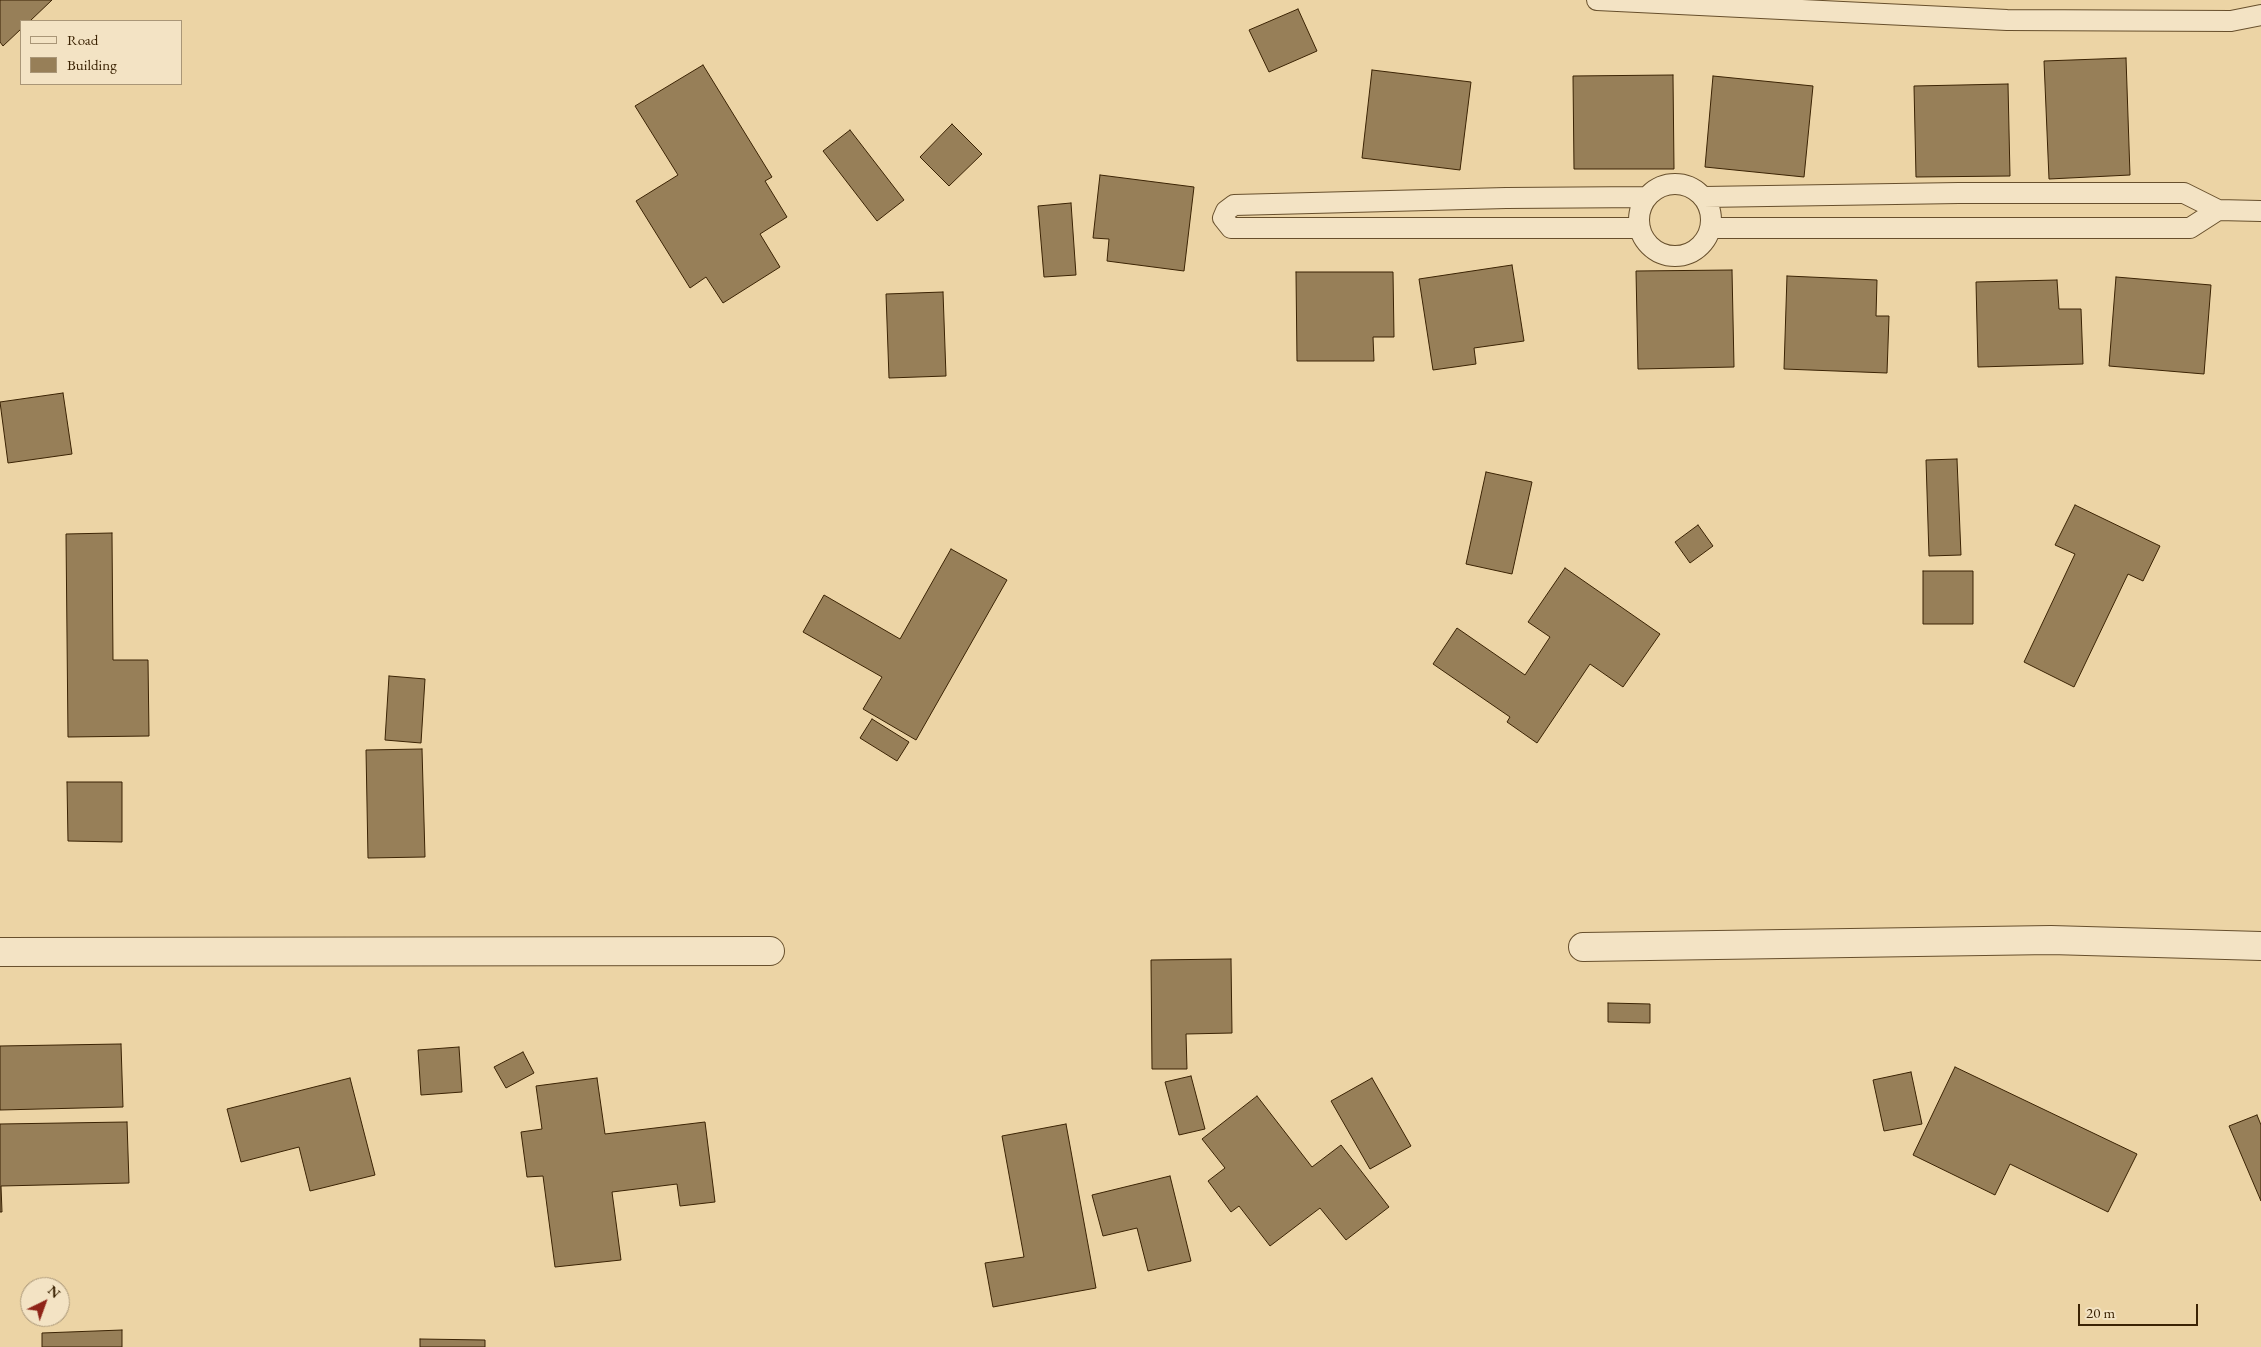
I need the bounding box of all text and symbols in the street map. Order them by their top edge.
legend [20,20,182,85]
text: Road [67,30,98,49]
text: Building [67,55,117,74]
north arrow [20,1277,70,1327]
text: N [44,1281,65,1302]
scale bar [2081,1294,2201,1326]
text: 20 m [2086,1303,2115,1322]

